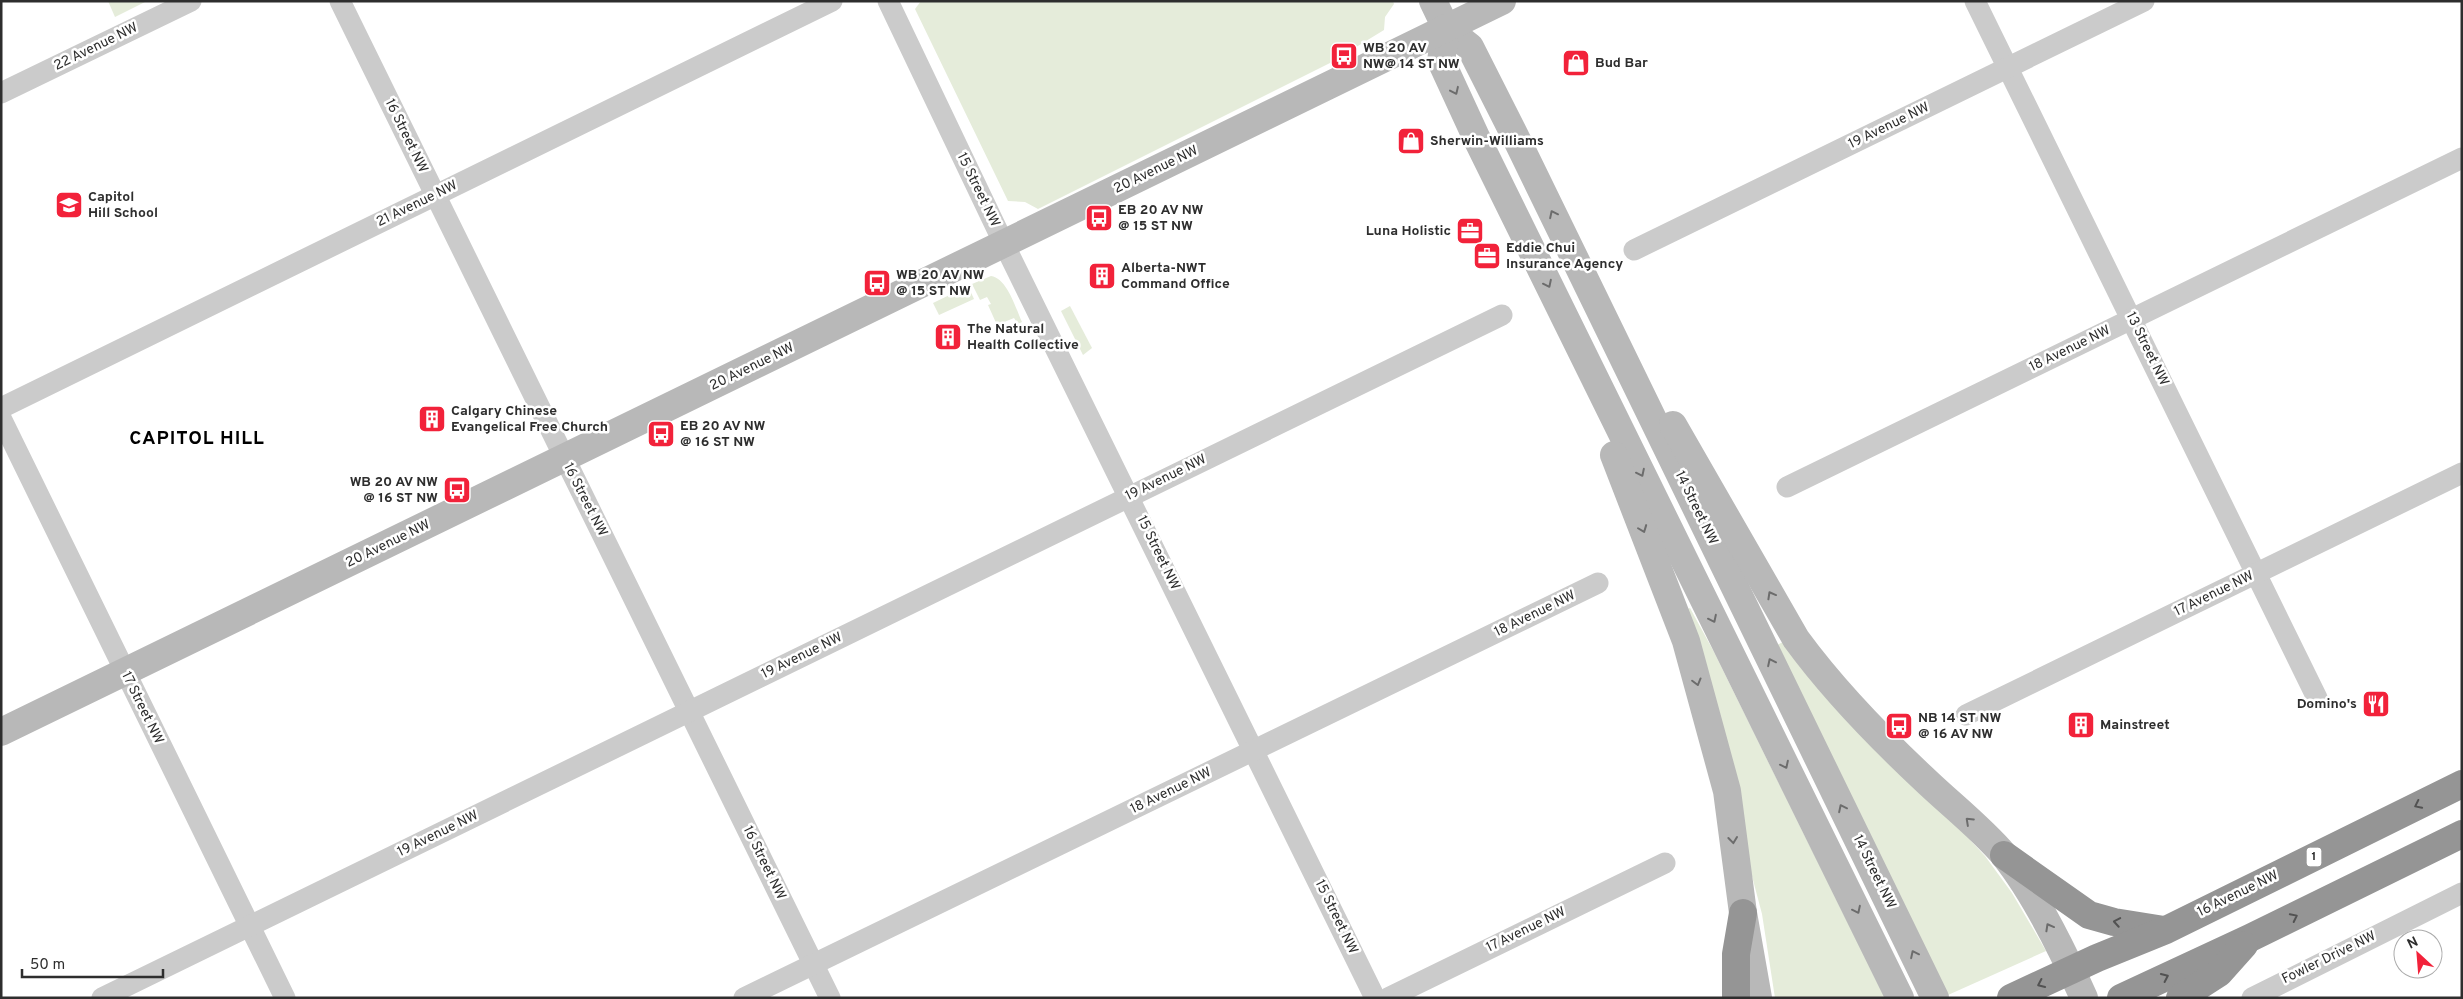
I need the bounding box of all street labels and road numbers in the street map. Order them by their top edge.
street label: 22 Avenue NW [51,19,141,75]
street label: 16 Street NW [381,96,431,176]
street label: 19 Avenue NW [1846,99,1932,153]
street label: 20 Avenue NW [1111,142,1201,198]
street label: 15 Street NW [953,150,1003,230]
street label: 21 Avenue NW [374,177,461,231]
street label: 13 Street NW [2122,309,2172,389]
street label: 18 Avenue NW [2027,322,2114,376]
street label: 20 Avenue NW [707,339,797,395]
street label: 19 Avenue NW [1123,451,1209,505]
street label: 16 Street NW [559,460,611,540]
street label: 14 Street NW [1671,468,1721,548]
street label: 15 Street NW [1133,513,1183,593]
street label: 20 Avenue NW [343,516,433,572]
street label: 17 Avenue NW [2171,567,2257,621]
street label: 18 Avenue NW [1492,587,1579,641]
street label: 19 Avenue NW [759,629,845,683]
street label: 17 Street NW [117,669,167,747]
street label: 18 Avenue NW [1128,764,1215,818]
street label: 19 Avenue NW [395,807,481,861]
street label: 16 Street NW [739,823,789,903]
street label: 14 Street NW [1849,832,1899,912]
road number: 1 [2306,848,2322,866]
street label: 16 Avenue NW [2195,867,2281,921]
street label: 15 Street NW [1311,877,1361,957]
street label: 17 Avenue NW [1483,903,1569,957]
street label: Fowler Drive NW [2279,928,2379,988]

